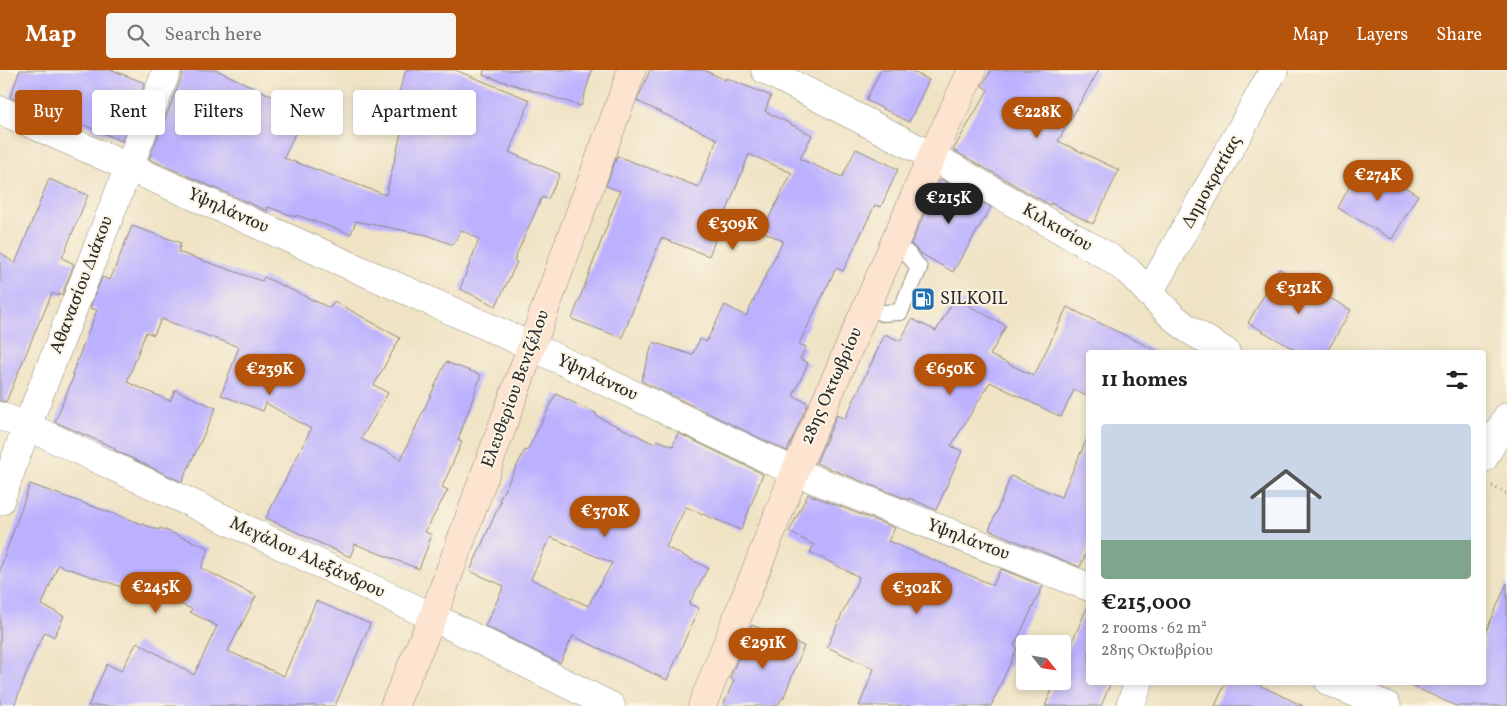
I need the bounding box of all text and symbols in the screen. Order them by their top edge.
search box [106,13,456,58]
text: Map [25,18,76,52]
icon: search [124,21,152,49]
text: Search here [164,22,262,48]
text: Map [1292,23,1328,48]
text: Layers [1356,23,1408,48]
text: Share [1436,23,1482,48]
chip: Buy [15,90,82,135]
chip: Rent [92,90,165,135]
chip: Filters [175,90,261,135]
chip: New [271,90,343,135]
chip: Apartment [353,90,476,135]
pin: €228K [1002,97,1072,139]
text: €228K [1013,102,1061,124]
street label: Δημοκρατίας [1176,131,1248,233]
pin: €274K [1343,160,1413,202]
text: €274K [1354,165,1402,187]
street label: Υψηλάντου [183,182,273,240]
pin: €215K [914,182,984,225]
text: €215K [926,188,972,210]
street label: Κιλκισίου [1017,198,1097,258]
pin: €309K [698,208,768,251]
street label: Αθανασίου Διάκου [44,212,120,358]
text: €309K [708,214,758,236]
pin: €312K [1264,272,1334,315]
text: €312K [1276,278,1322,300]
fuel station icon: SILKOIL [910,286,936,312]
place label: SILKOIL [940,287,1008,312]
street label: Ελευθερίου Βενιζέλου [476,306,556,472]
street label: 28ης Οκτωβρίου [795,323,869,449]
street label: Υψηλάντου [553,348,641,408]
pin: €239K [235,354,305,396]
pin: €650K [915,354,985,396]
text: €239K [246,359,294,381]
text: €650K [925,359,975,381]
text: 11 homes [1101,366,1188,395]
icon: filters [1443,366,1471,394]
icon: home [1241,456,1331,546]
pin: €370K [570,496,640,538]
text: €370K [581,501,629,523]
street label: Μεγάλου Αλεξάνδρου [225,511,389,605]
street label: Υψηλάντου [923,513,1013,567]
pin: €245K [121,572,191,614]
pin: €302K [882,572,952,615]
text: €245K [132,577,180,599]
text: €302K [892,578,942,600]
text: €215,000 [1101,589,1191,618]
text: 2 rooms · 62 m² [1101,618,1207,640]
pin: €291K [728,628,798,670]
text: €291K [740,633,786,655]
north arrow [1016,635,1071,690]
map controls [1016,635,1071,690]
text: 28ης Οκτωβρίου [1101,640,1213,662]

